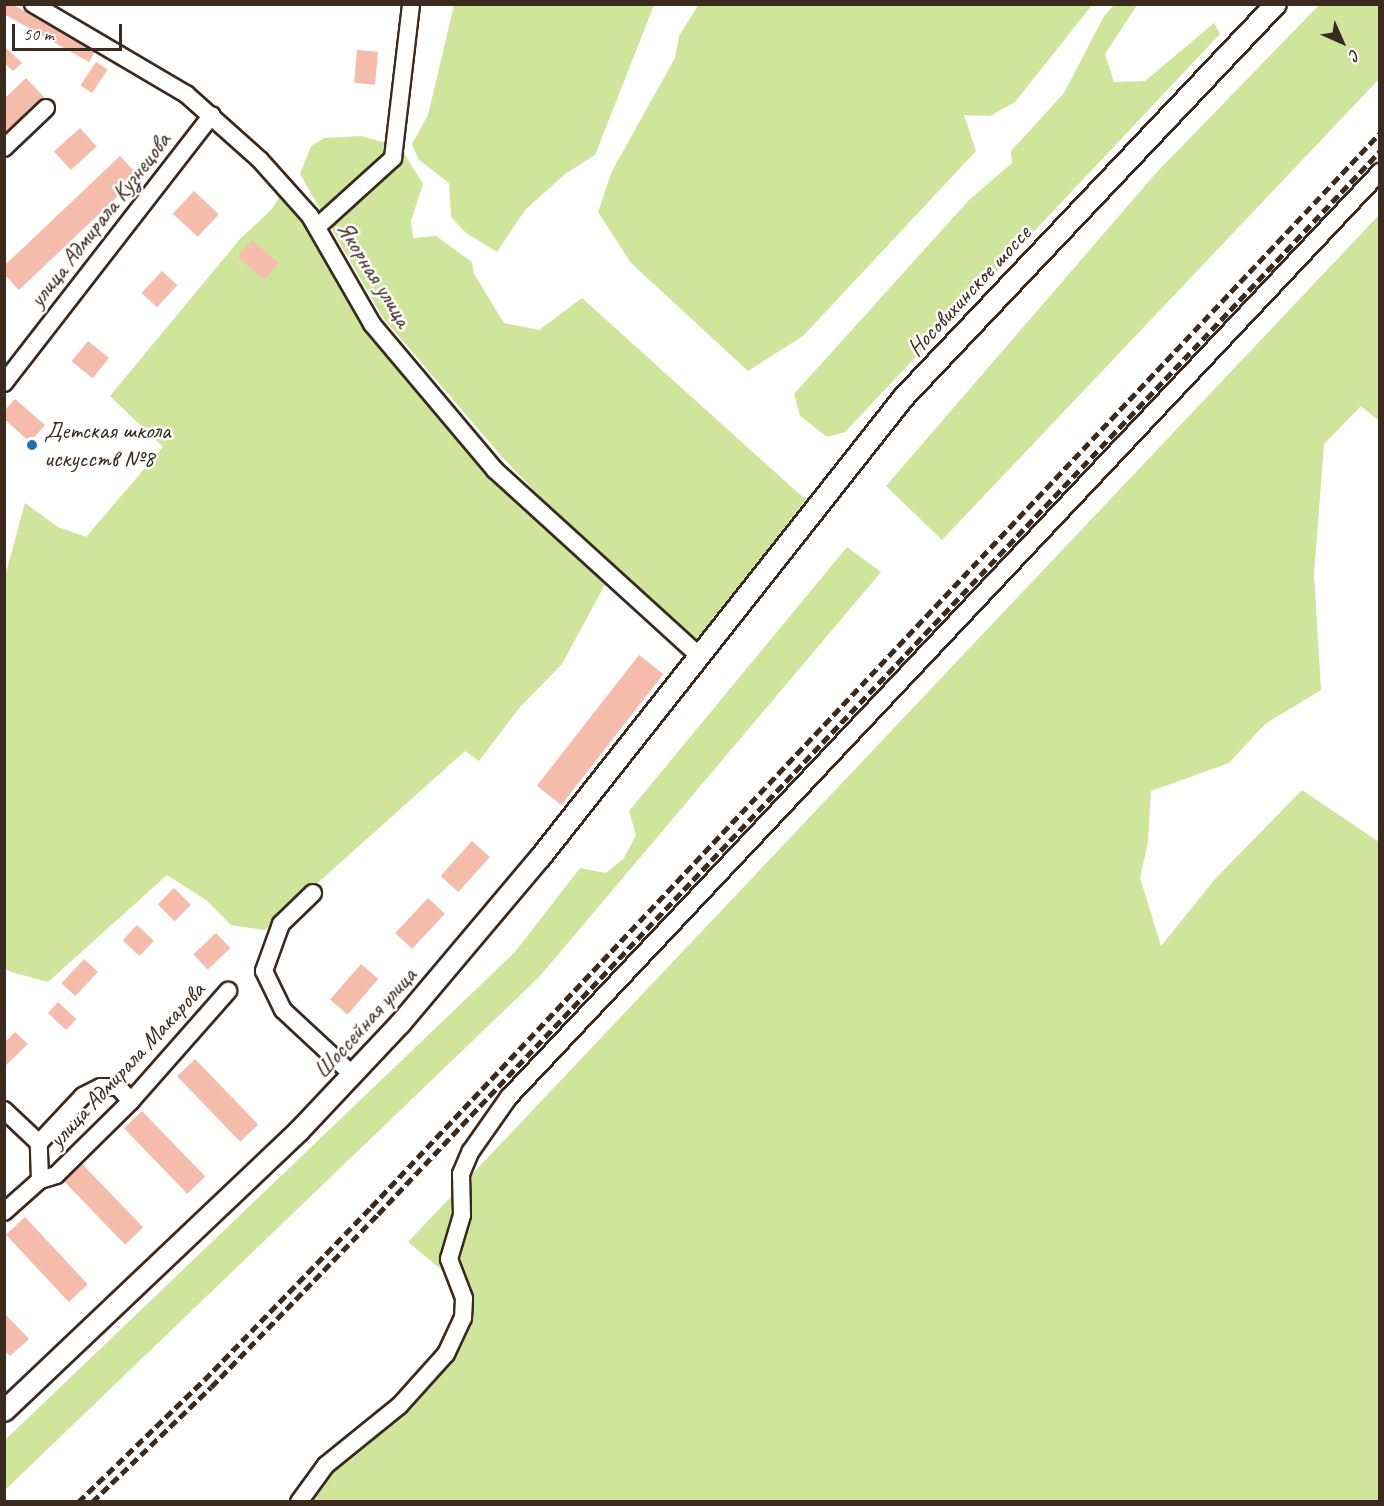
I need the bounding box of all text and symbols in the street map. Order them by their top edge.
scale bar [15,12,124,50]
north arrow [1312,12,1372,72]
text: 50 m [23,23,54,45]
text: С [1345,45,1365,65]
street label: улица Адмирала Кузнецова [22,125,178,315]
street label: Якорная улица [330,216,418,332]
street label: Носовихинское шоссе [901,220,1037,362]
place label: Детская школа искусств №8 [44,417,170,473]
marker: Детская школа искусств №8 [25,438,39,452]
street label: Шоссейная улица [307,960,423,1086]
street label: улица Адмирала Макарова [42,975,212,1155]

